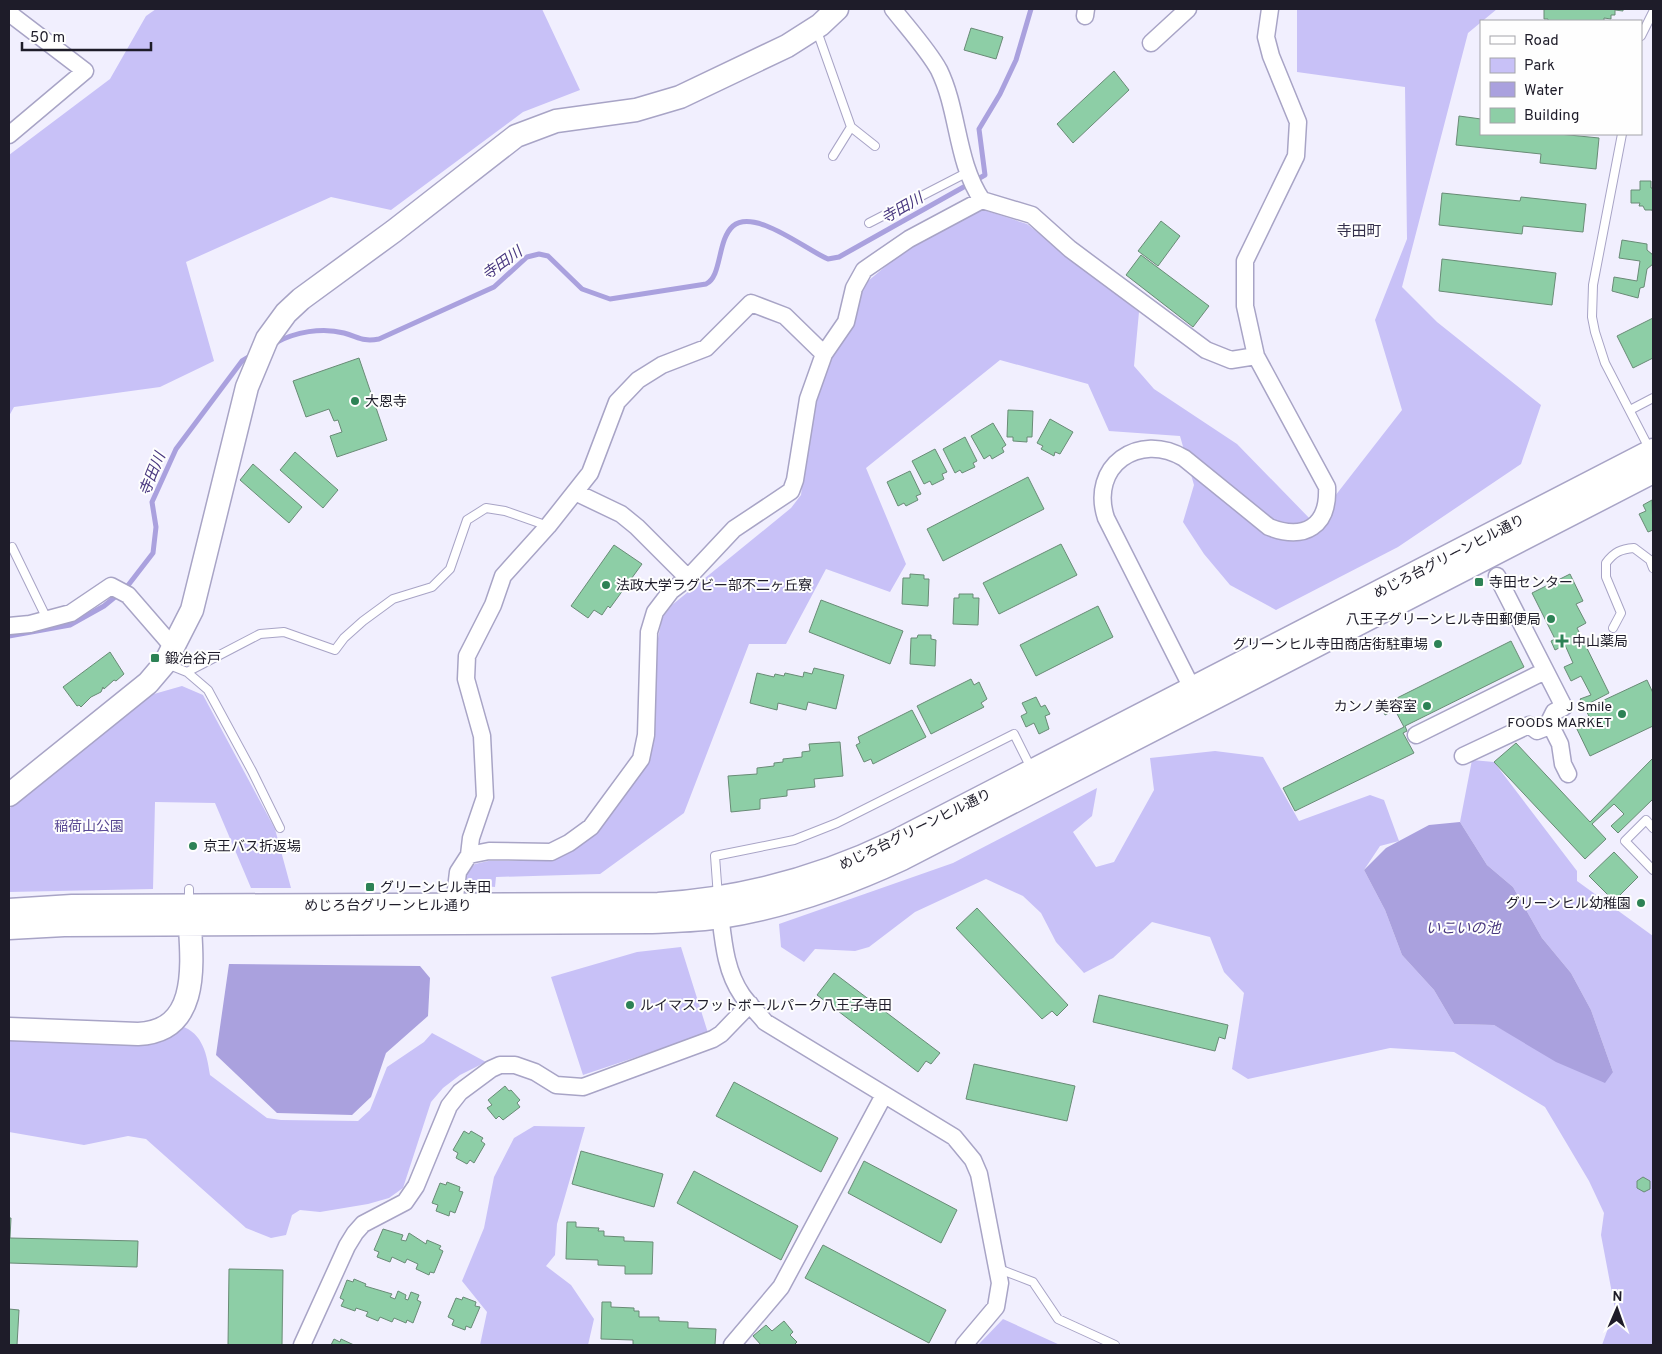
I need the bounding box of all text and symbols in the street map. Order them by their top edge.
scale bar [22,20,151,52]
legend [1480,20,1642,135]
text: 50 m [30,29,65,48]
text: Road [1524,32,1559,51]
text: Park [1524,57,1555,76]
text: Water [1524,82,1564,101]
text: Building [1524,107,1579,126]
water label: 寺田川 [879,189,929,229]
district label: 寺田町 [1336,223,1382,242]
water label: 寺田川 [479,242,528,285]
place label: 大恩寺 [365,394,407,411]
marker: 大恩寺 [349,395,361,407]
water label: 寺田川 [136,448,171,499]
street label: めじろ台グリーンヒル通り [1371,511,1528,603]
place label: 寺田センター [1489,575,1573,592]
marker: 寺田センター [1473,576,1485,588]
place label: 法政大学ラグビー部不二ヶ丘寮 [616,578,812,595]
marker: 法政大学ラグビー部不二ヶ丘寮 [600,579,612,591]
place label: 八王子グリーンヒル寺田郵便局 [1346,612,1541,629]
marker: 八王子グリーンヒル寺田郵便局 [1545,613,1557,625]
place label: 中山薬局 [1572,634,1628,651]
marker: 中山薬局 [1556,635,1568,647]
place label: グリーンヒル寺田商店街駐車場 [1233,637,1428,654]
marker: グリーンヒル寺田商店街駐車場 [1432,638,1444,650]
place label: 鍛冶谷戸 [165,651,221,668]
marker: 鍛冶谷戸 [149,652,161,664]
place label: カンノ美容室 [1334,699,1417,716]
place label: J Smile FOODS MARKET [1507,699,1612,732]
marker: カンノ美容室 [1421,700,1433,712]
marker: J Smile FOODS MARKET [1616,708,1628,720]
street label: めじろ台グリーンヒル通り [836,785,995,875]
park label: 稲荷山公園 [54,819,124,836]
place label: 京王バス折返場 [203,839,301,856]
marker: 京王バス折返場 [187,840,199,852]
place label: グリーンヒル寺田 [380,880,491,897]
marker: グリーンヒル寺田 [364,881,376,893]
place label: グリーンヒル幼稚園 [1506,896,1631,913]
street label: めじろ台グリーンヒル通り [304,897,472,915]
marker: グリーンヒル幼稚園 [1635,897,1647,909]
water label: いこいの池 [1425,920,1502,939]
place label: ルイマスフットボールパーク八王子寺田 [640,998,892,1015]
marker: ルイマスフットボールパーク八王子寺田 [624,999,636,1011]
north arrow [1592,1284,1642,1334]
text: N [1612,1289,1623,1306]

